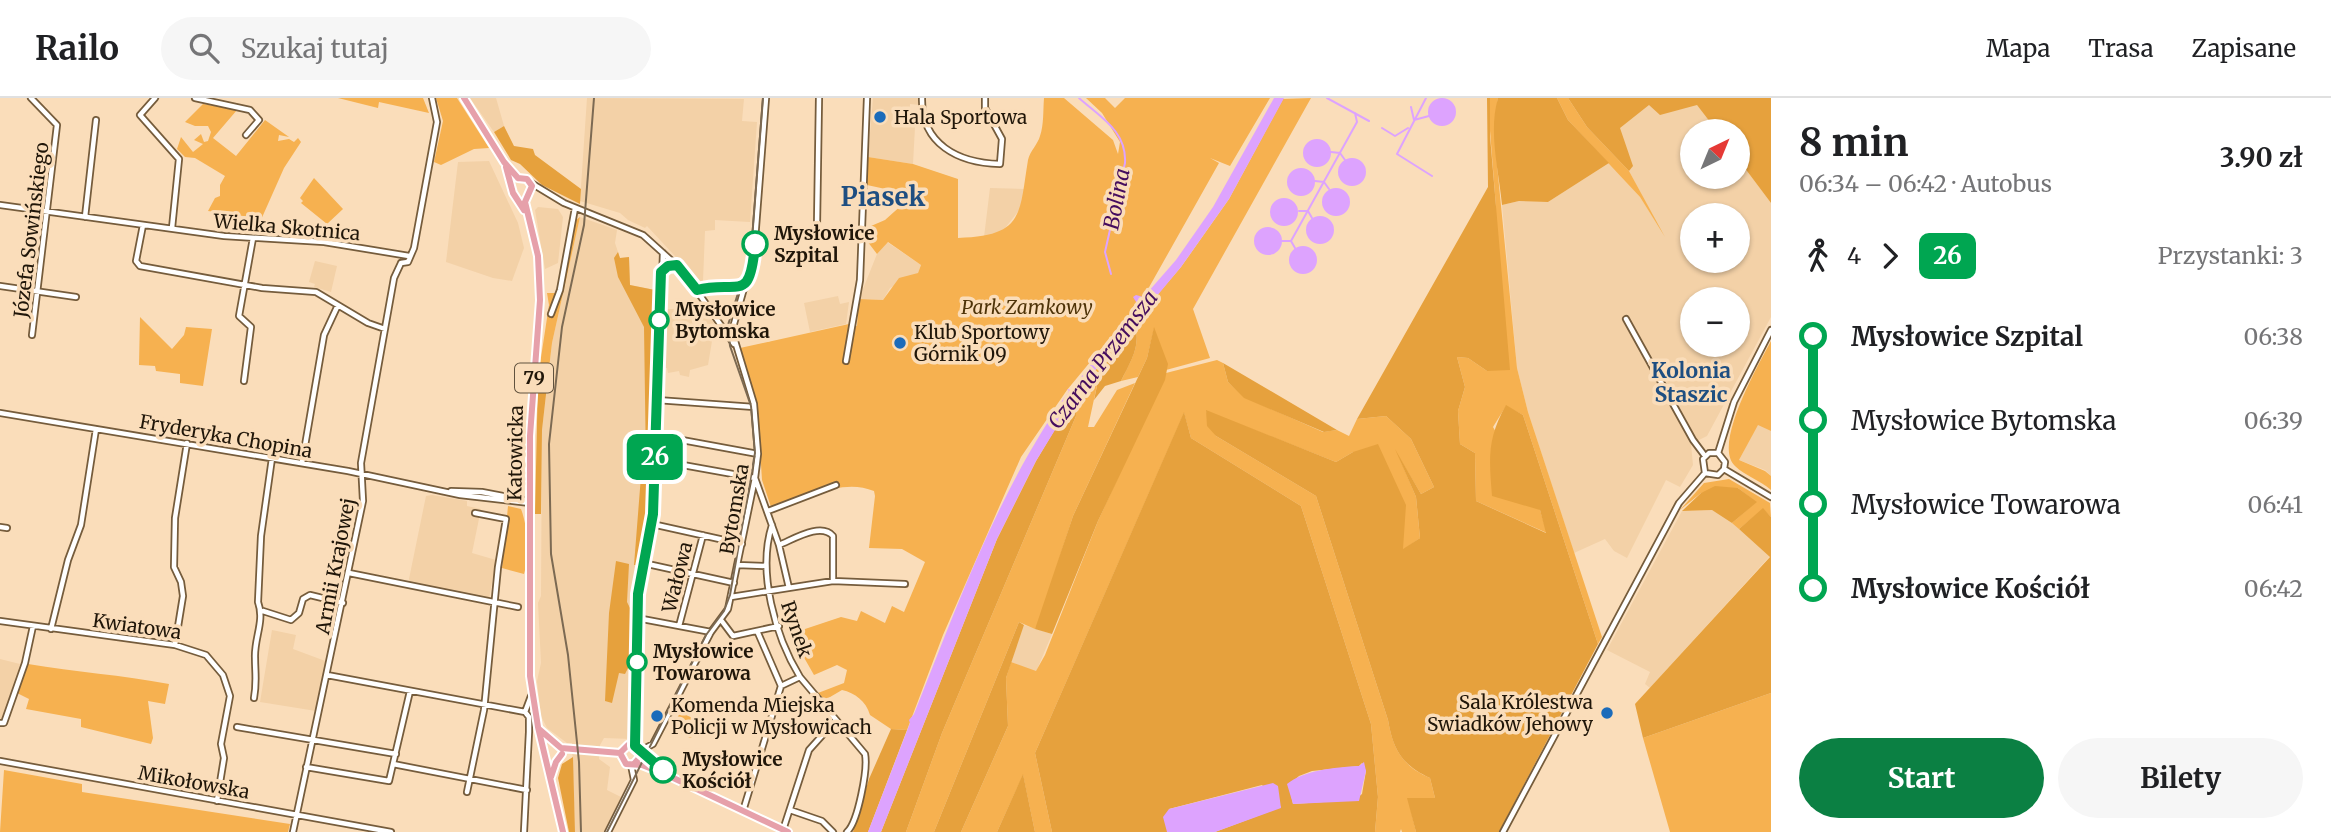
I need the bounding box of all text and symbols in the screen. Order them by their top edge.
search box [161,17,651,80]
text: Railo [35,28,119,69]
icon: search [185,29,223,67]
text: Szukaj tutaj [241,32,389,65]
text: Mapa [1986,33,2050,64]
text: Trasa [2088,33,2154,64]
text: Zapisane [2192,33,2296,64]
place label: Hala Sportowa [894,105,1027,129]
marker: Hala Sportowa [872,109,888,125]
north arrow [1680,119,1750,189]
map controls [1680,119,1750,357]
text: 8 min [1799,119,1909,166]
street label: Józefa Sowińskiego [8,141,54,320]
text: 3.90 zł [2220,141,2303,174]
water label: Bolina [1097,166,1136,232]
text: 06:34 – 06:42 · Autobus [1799,169,2052,198]
district label: Piasek [841,180,926,213]
button: + [1680,203,1750,273]
street label: Wielka Skotnica [212,209,361,245]
place label: Mysłowice Szpital [774,221,874,267]
marker: Mysłowice Szpital [742,231,768,257]
icon: walk [1799,237,1837,275]
icon: forward [1871,237,1909,275]
text: 26 [1933,240,1962,271]
text: 4 [1847,241,1861,270]
text: Przystanki: 3 [2158,241,2303,270]
water label: Czarna Przemsza [1042,285,1164,434]
button: − [1680,287,1750,357]
park label: Park Zamkowy [961,295,1093,319]
place label: Mysłowice Bytomska [675,297,775,343]
marker: Mysłowice Bytomska [649,310,669,330]
place label: Klub Sportowy Górnik 09 [914,320,1050,366]
text: Mysłowice Szpital [1851,320,2083,353]
text: 06:38 [2244,322,2303,351]
marker: Klub Sportowy Górnik 09 [892,335,908,351]
district label: Kolonia Staszic [1651,357,1731,408]
road number: 79 [515,364,553,392]
text: Mysłowice Bytomska [1851,404,2117,437]
street label: Katowicka [502,405,528,501]
text: 06:39 [2244,406,2303,435]
street label: Fryderyka Chopina [138,409,314,463]
line badge: 26 [624,434,686,480]
text: 26 [641,441,669,472]
street label: Bytomska [714,462,754,556]
text: Mysłowice Towarowa [1851,488,2121,521]
text: 06:41 [2248,490,2303,519]
street label: Armii Krajowej [310,496,360,637]
street label: Wałowa [656,539,697,616]
text: Mysłowice Kościół [1851,572,2090,605]
text: 06:42 [2244,574,2303,603]
street label: Rynek [776,597,818,661]
street label: Kwiatowa [91,608,183,644]
place label: Mysłowice Towarowa [653,639,753,685]
marker: Mysłowice Towarowa [627,652,647,672]
place label: Sala Królestwa Swiadków Jehowy [1427,690,1593,736]
place label: Komenda Miejska Policji w Mysłowicach [671,693,872,739]
marker: Sala Królestwa Swiadków Jehowy [1599,705,1615,721]
marker: Komenda Miejska Policji w Mysłowicach [649,708,665,724]
button: Start [1799,738,2044,818]
button: Bilety [2058,738,2303,818]
place label: Mysłowice Kościół [682,747,782,793]
marker: Mysłowice Kościół [650,757,676,783]
street label: Mikołowska [136,760,252,804]

